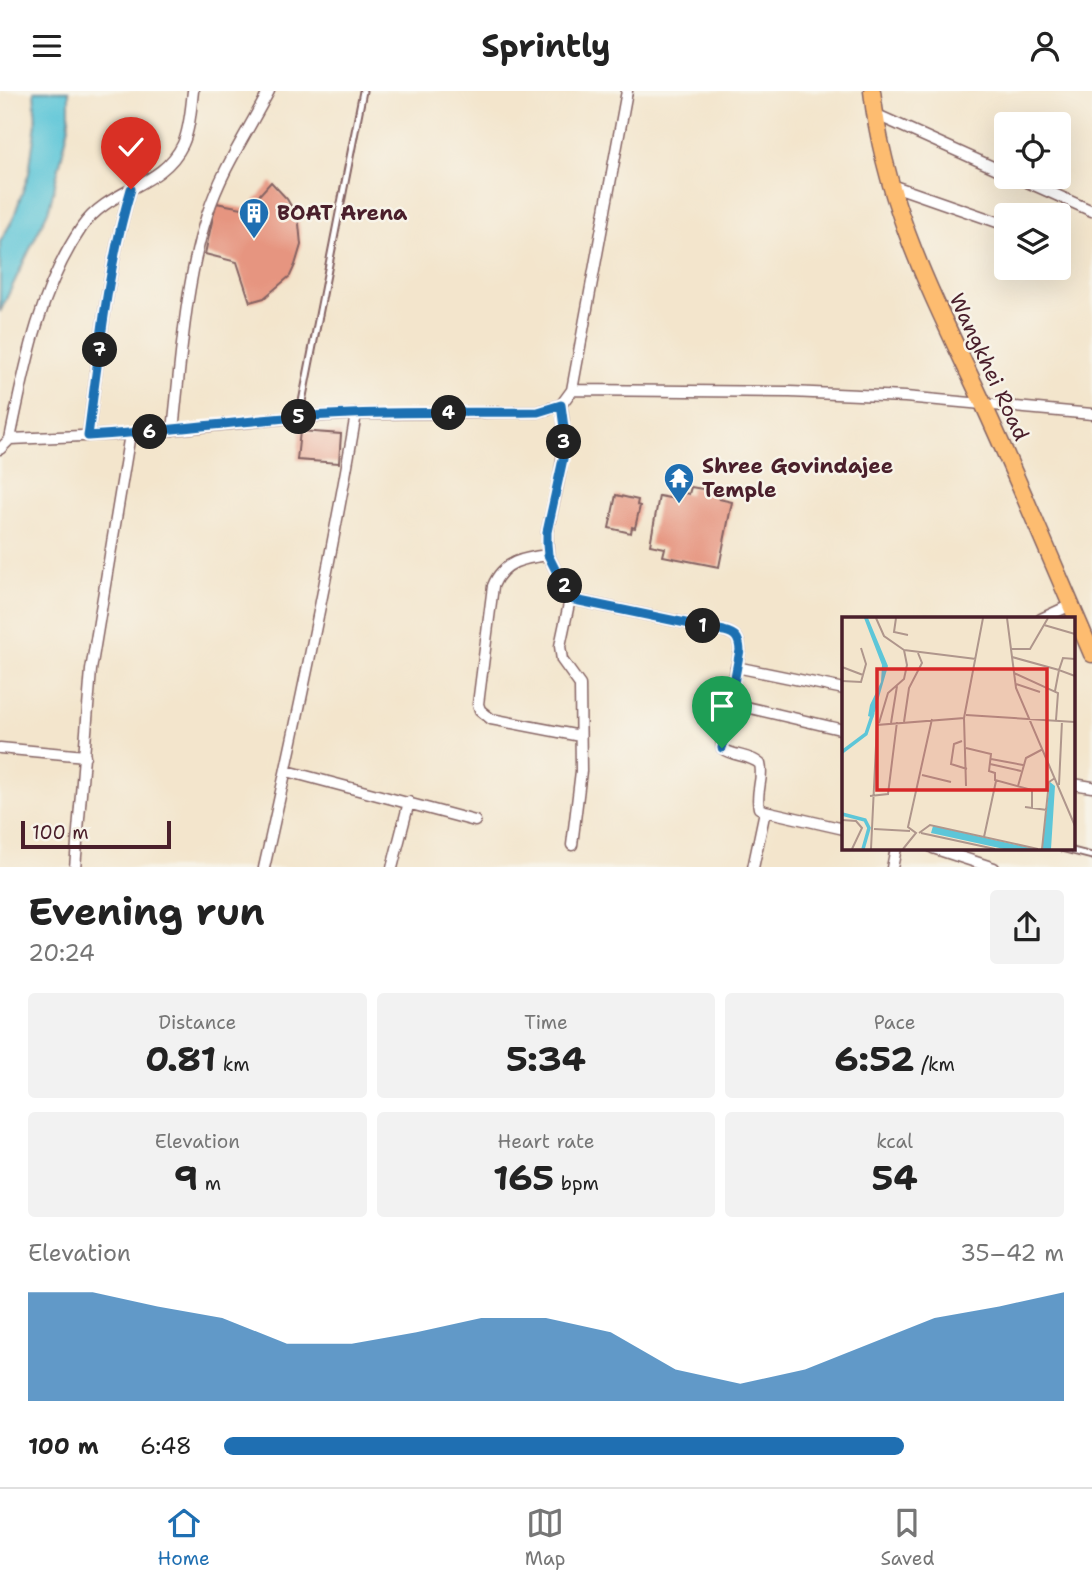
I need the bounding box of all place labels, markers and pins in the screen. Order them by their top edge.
pin [101,117,161,189]
building icon: BOAT Arena [237,196,271,240]
place label: BOAT Arena [277,199,408,227]
pin: 7 [82,333,118,367]
pin: 4 [432,395,466,431]
pin: 5 [282,399,316,435]
pin: 6 [132,415,168,449]
pin: 3 [546,425,582,459]
place label: Shree Govindajee Temple [702,452,893,504]
temple icon: Shree Govindajee Temple [662,461,696,505]
pin: 2 [548,568,582,603]
pin: 1 [686,609,720,643]
pin [692,676,752,748]

